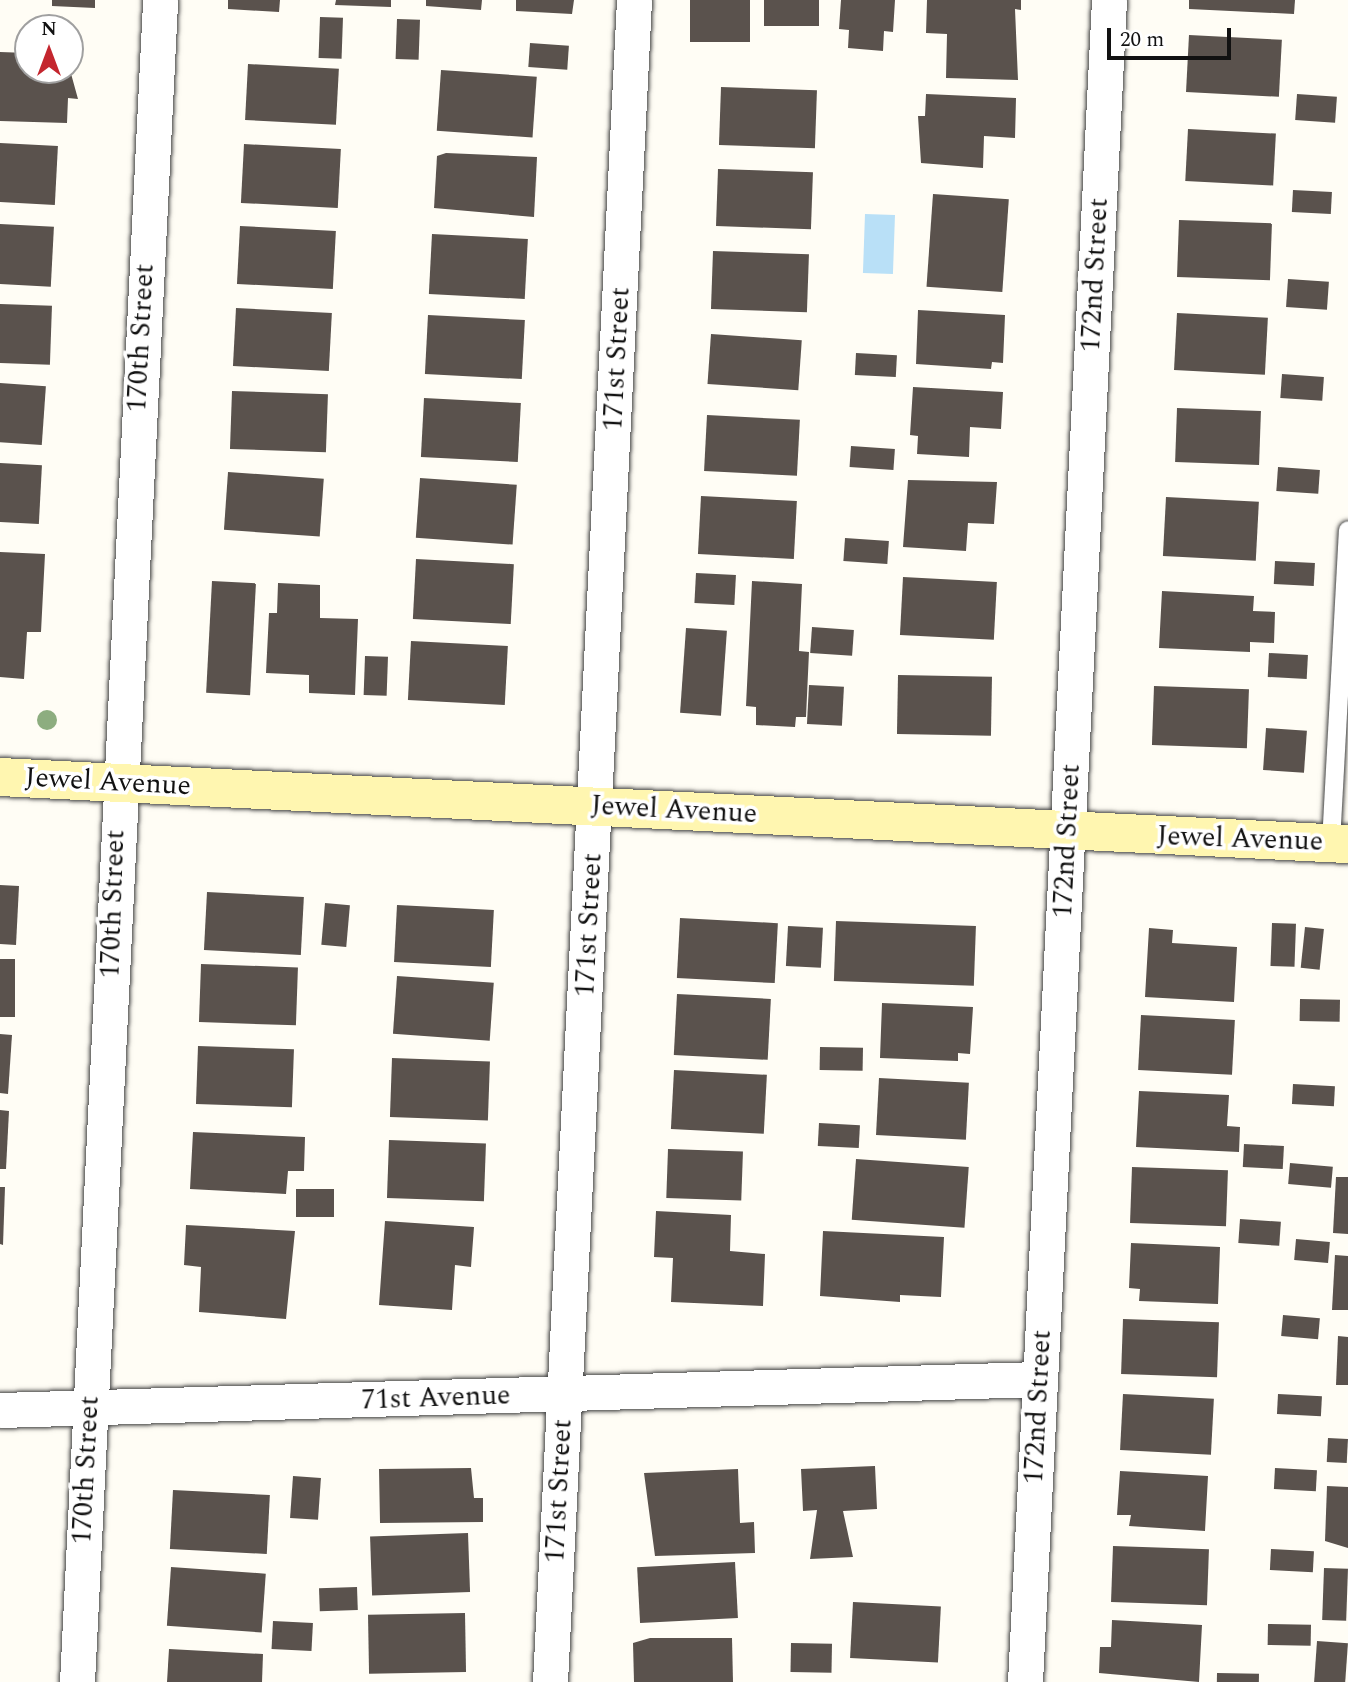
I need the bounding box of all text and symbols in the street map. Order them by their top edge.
north arrow [14,14,84,84]
scale bar [1110,14,1234,58]
text: N [41,15,57,44]
text: 20 m [1120,24,1164,56]
street label: 172nd Street [1074,197,1116,353]
street label: 170th Street [120,263,162,413]
street label: 171st Street [596,286,638,432]
street label: Jewel Avenue [24,761,192,803]
street label: 172nd Street [1046,763,1088,919]
street label: Jewel Avenue [590,789,758,831]
street label: Jewel Avenue [1156,819,1324,859]
street label: 170th Street [94,829,132,979]
street label: 171st Street [568,852,610,998]
street label: 172nd Street [1017,1329,1059,1485]
street label: 71st Avenue [361,1379,511,1417]
street label: 170th Street [65,1395,107,1545]
street label: 171st Street [538,1418,580,1564]

